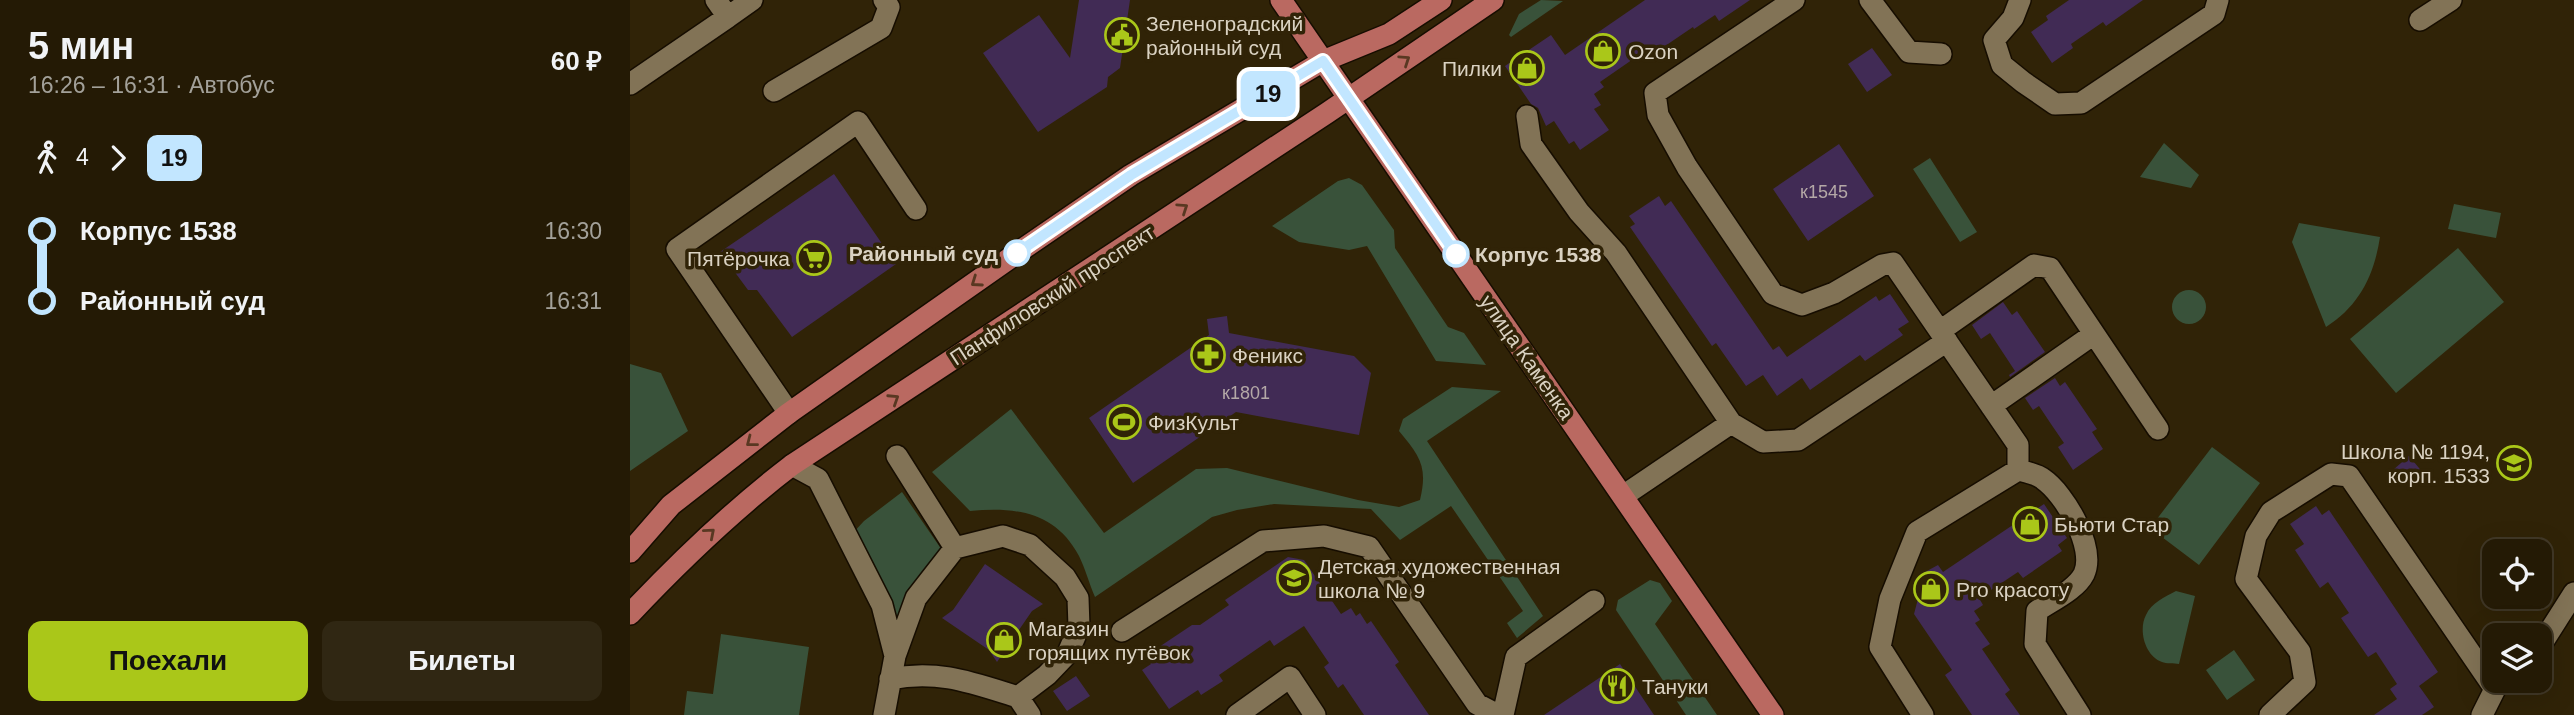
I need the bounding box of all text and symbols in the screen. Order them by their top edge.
place label: Зеленоградский районный суд [1146,12,1303,59]
public building icon: Зеленоградский районный суд [1103,16,1141,54]
text: 5 мин [28,25,134,67]
shop icon: Ozon [1584,32,1622,70]
place label: Ozon [1628,40,1678,63]
text: 60 ₽ [551,46,602,76]
shop icon: Пилки [1508,49,1546,87]
one-way arrow [1397,56,1410,68]
place label: Пилки [1442,57,1502,80]
line badge: 19 [1236,71,1300,117]
text: 16:26 – 16:31 · Автобус [28,72,275,98]
text: 19 [1255,80,1281,107]
icon: walk [28,139,66,177]
icon: forward [99,139,137,177]
text: 4 [76,144,89,170]
text: 19 [161,144,188,171]
house number: к1545 [1800,182,1848,202]
one-way arrow [1176,204,1189,217]
text: Корпус 1538 [80,216,237,246]
text: 16:30 [544,218,602,244]
street label: Панфиловский проспект [946,220,1159,370]
supermarket icon: Пятёрочка [795,239,833,277]
marker: Районный суд [1004,240,1030,266]
marker: Корпус 1538 [1443,241,1469,267]
place label: Районный суд [849,242,998,265]
place label: Корпус 1538 [1475,243,1602,266]
place label: Пятёрочка [687,247,790,270]
one-way arrow [971,274,984,286]
text: Районный суд [80,286,265,316]
text: 16:31 [544,288,602,314]
street label: улица Каменка [1476,290,1579,424]
pharmacy icon: Феникс [1189,336,1227,374]
place label: Феникс [1232,344,1303,367]
house number: к1801 [1222,383,1270,403]
one-way arrow [886,394,899,407]
sports icon: ФизКульт [1105,403,1143,441]
place label: ФизКульт [1148,411,1239,434]
one-way arrow [746,434,759,447]
place label: Школа № 1194, корп. 1533 [2341,440,2490,487]
school or university icon: Школа № 1194, корп. 1533 [2495,444,2533,482]
shop icon: Бьюти Стар [2011,505,2049,543]
place label: Бьюти Стар [2054,513,2169,536]
one-way arrow [702,528,715,541]
map controls [2482,539,2552,693]
button: locate [2482,539,2552,609]
place label: Детская художественная школа № 9 [1318,555,1560,602]
school or university icon: Детская художественная школа № 9 [1275,559,1313,597]
shop icon: Pro красоту [1912,570,1950,608]
place label: Pro красоту [1956,578,2070,601]
place label: Магазин горящих путёвок [1028,617,1191,664]
button: Поехали [28,621,308,701]
button: Билеты [322,621,602,701]
shop icon: Магазин горящих путёвок [985,621,1023,659]
button: layers [2482,623,2552,693]
restaurant icon: Тануки [1598,667,1636,705]
place label: Тануки [1642,675,1709,698]

